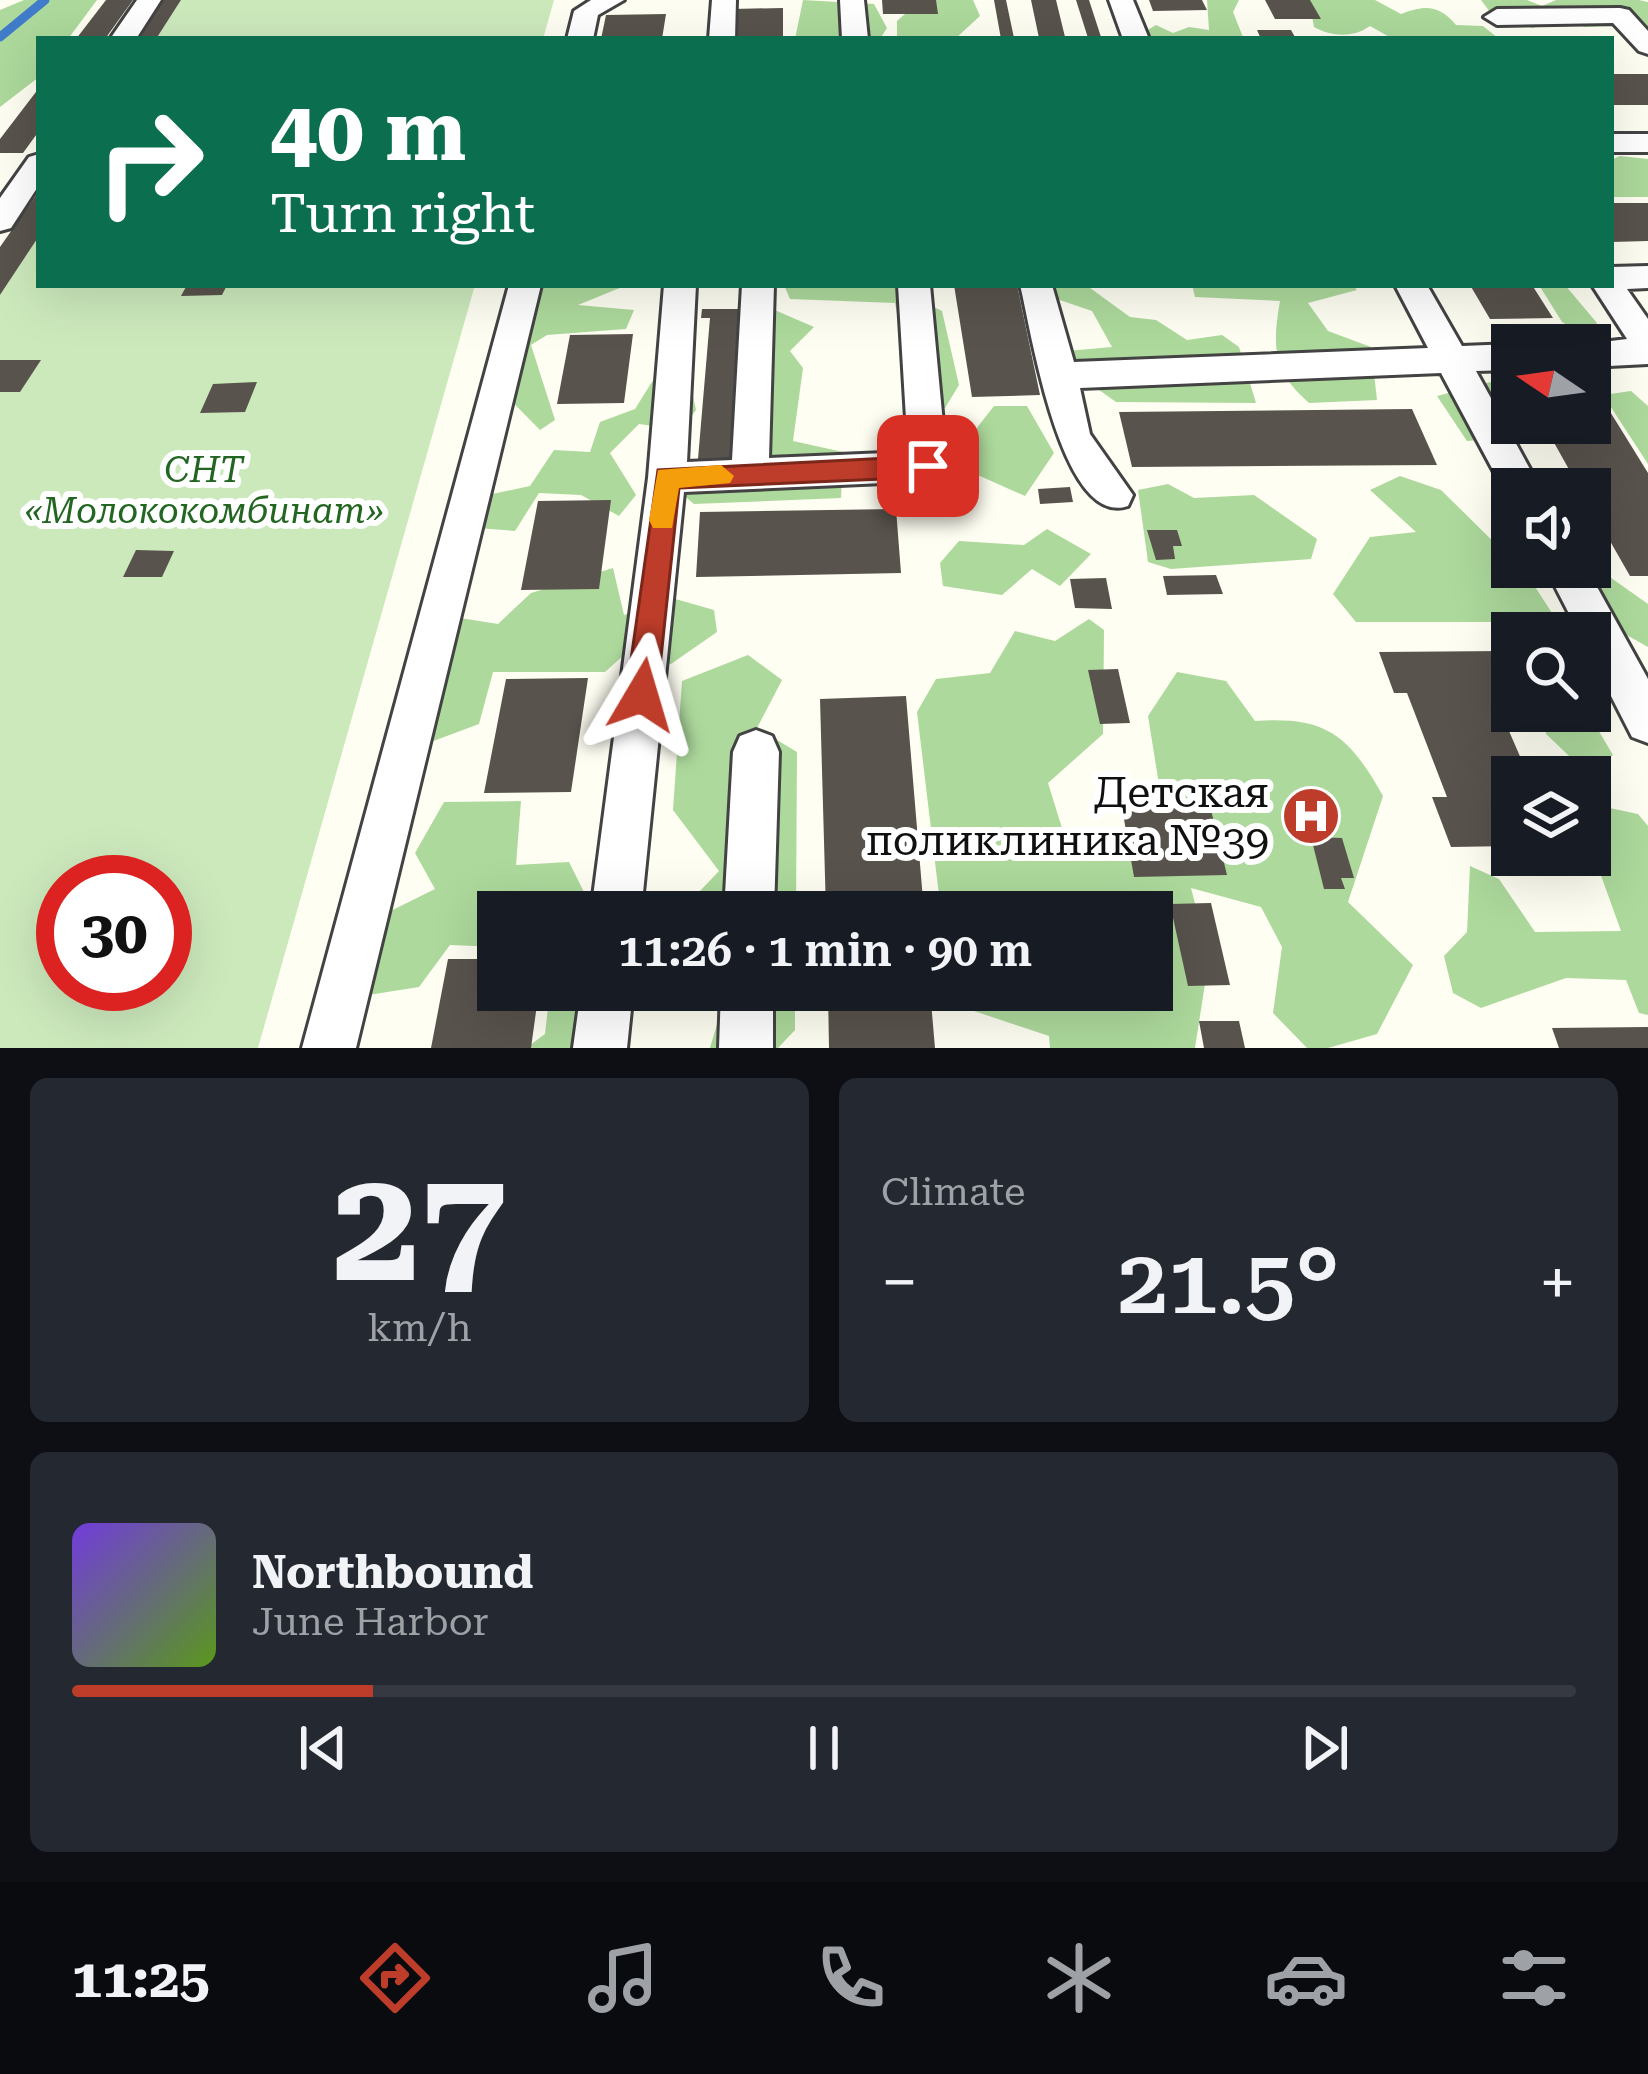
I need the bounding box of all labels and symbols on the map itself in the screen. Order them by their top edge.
north arrow [1491,324,1611,444]
pin [877,415,979,517]
park label: СНТ «Молококомбинат» [25,449,384,532]
position arrow [579,632,705,758]
place label: Детская поликлиника №39 [866,768,1269,865]
hospital icon: Детская поликлиника №39 [1280,785,1342,847]
speed limit sign: 30 [36,855,192,1011]

